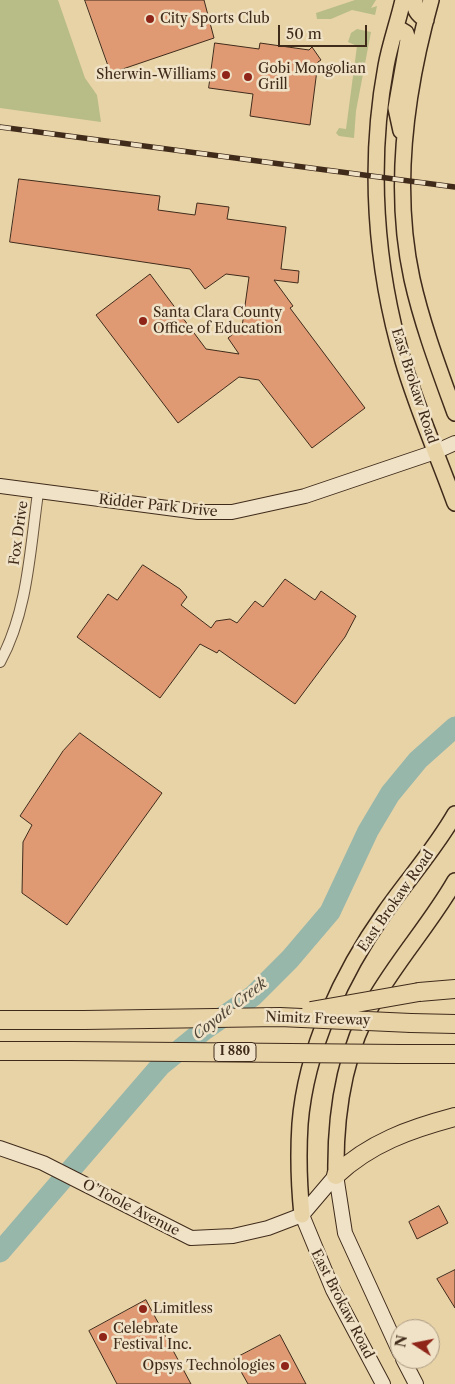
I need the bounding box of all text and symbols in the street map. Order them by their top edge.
place label: City Sports Club [160,11,270,27]
marker: City Sports Club [144,13,156,25]
scale bar [280,15,369,47]
text: 50 m [286,24,322,43]
place label: Gobi Mongolian Grill [258,61,366,94]
place label: Sherwin-Williams [96,67,216,83]
marker: Sherwin-Williams [220,69,232,81]
marker: Gobi Mongolian Grill [242,71,254,83]
place label: Santa Clara County Office of Education [153,305,282,338]
marker: Santa Clara County Office of Education [137,315,149,327]
street label: East Brokaw Road [387,326,441,446]
street label: Ridder Park Drive [98,491,218,521]
street label: Fox Drive [6,500,32,566]
street label: East Brokaw Road [355,847,437,955]
water label: Coyote Creek [189,974,271,1044]
street label: Nimitz Freeway [265,1009,371,1029]
road number: I 880 [214,1042,256,1062]
street label: O’Toole Avenue [80,1176,182,1240]
street label: East Brokaw Road [307,1246,377,1362]
place label: Limitless [153,1301,213,1317]
marker: Limitless [137,1303,149,1315]
north arrow [390,1319,440,1369]
place label: Celebrate Festival Inc. [113,1321,192,1354]
marker: Celebrate Festival Inc. [97,1331,109,1343]
text: N [391,1334,411,1349]
place label: Opsys Technologies [143,1358,275,1374]
marker: Opsys Technologies [279,1360,291,1372]

